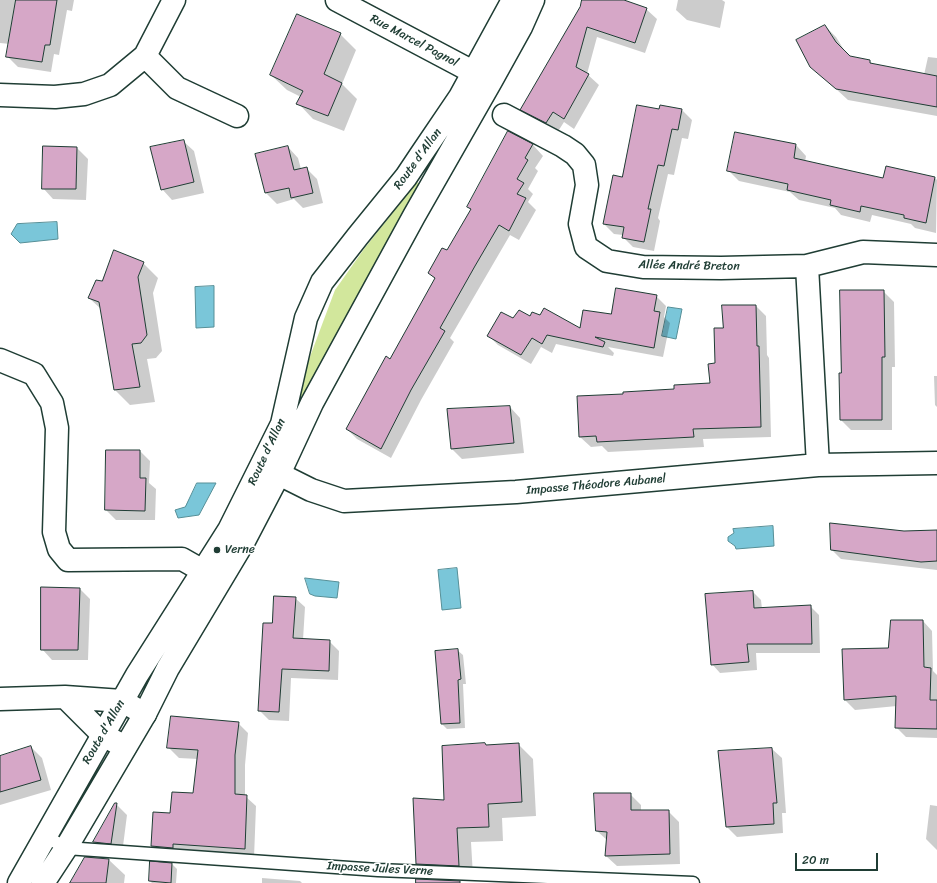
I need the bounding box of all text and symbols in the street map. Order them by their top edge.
street label: Rue Marcel Pagnol [367,12,461,70]
street label: Route d'Allan [391,126,445,192]
street label: Allée André Breton [638,258,740,274]
street label: Route d'Allan [245,416,289,488]
street label: Impasse Théodore Aubanel [526,472,666,498]
place label: Verne [225,543,255,557]
marker: Verne [212,545,222,555]
street label: Route d'Allan [80,697,128,767]
scale bar [797,845,880,871]
text: 20 m [802,849,829,871]
street label: Impasse Jules Verne [327,859,433,879]

